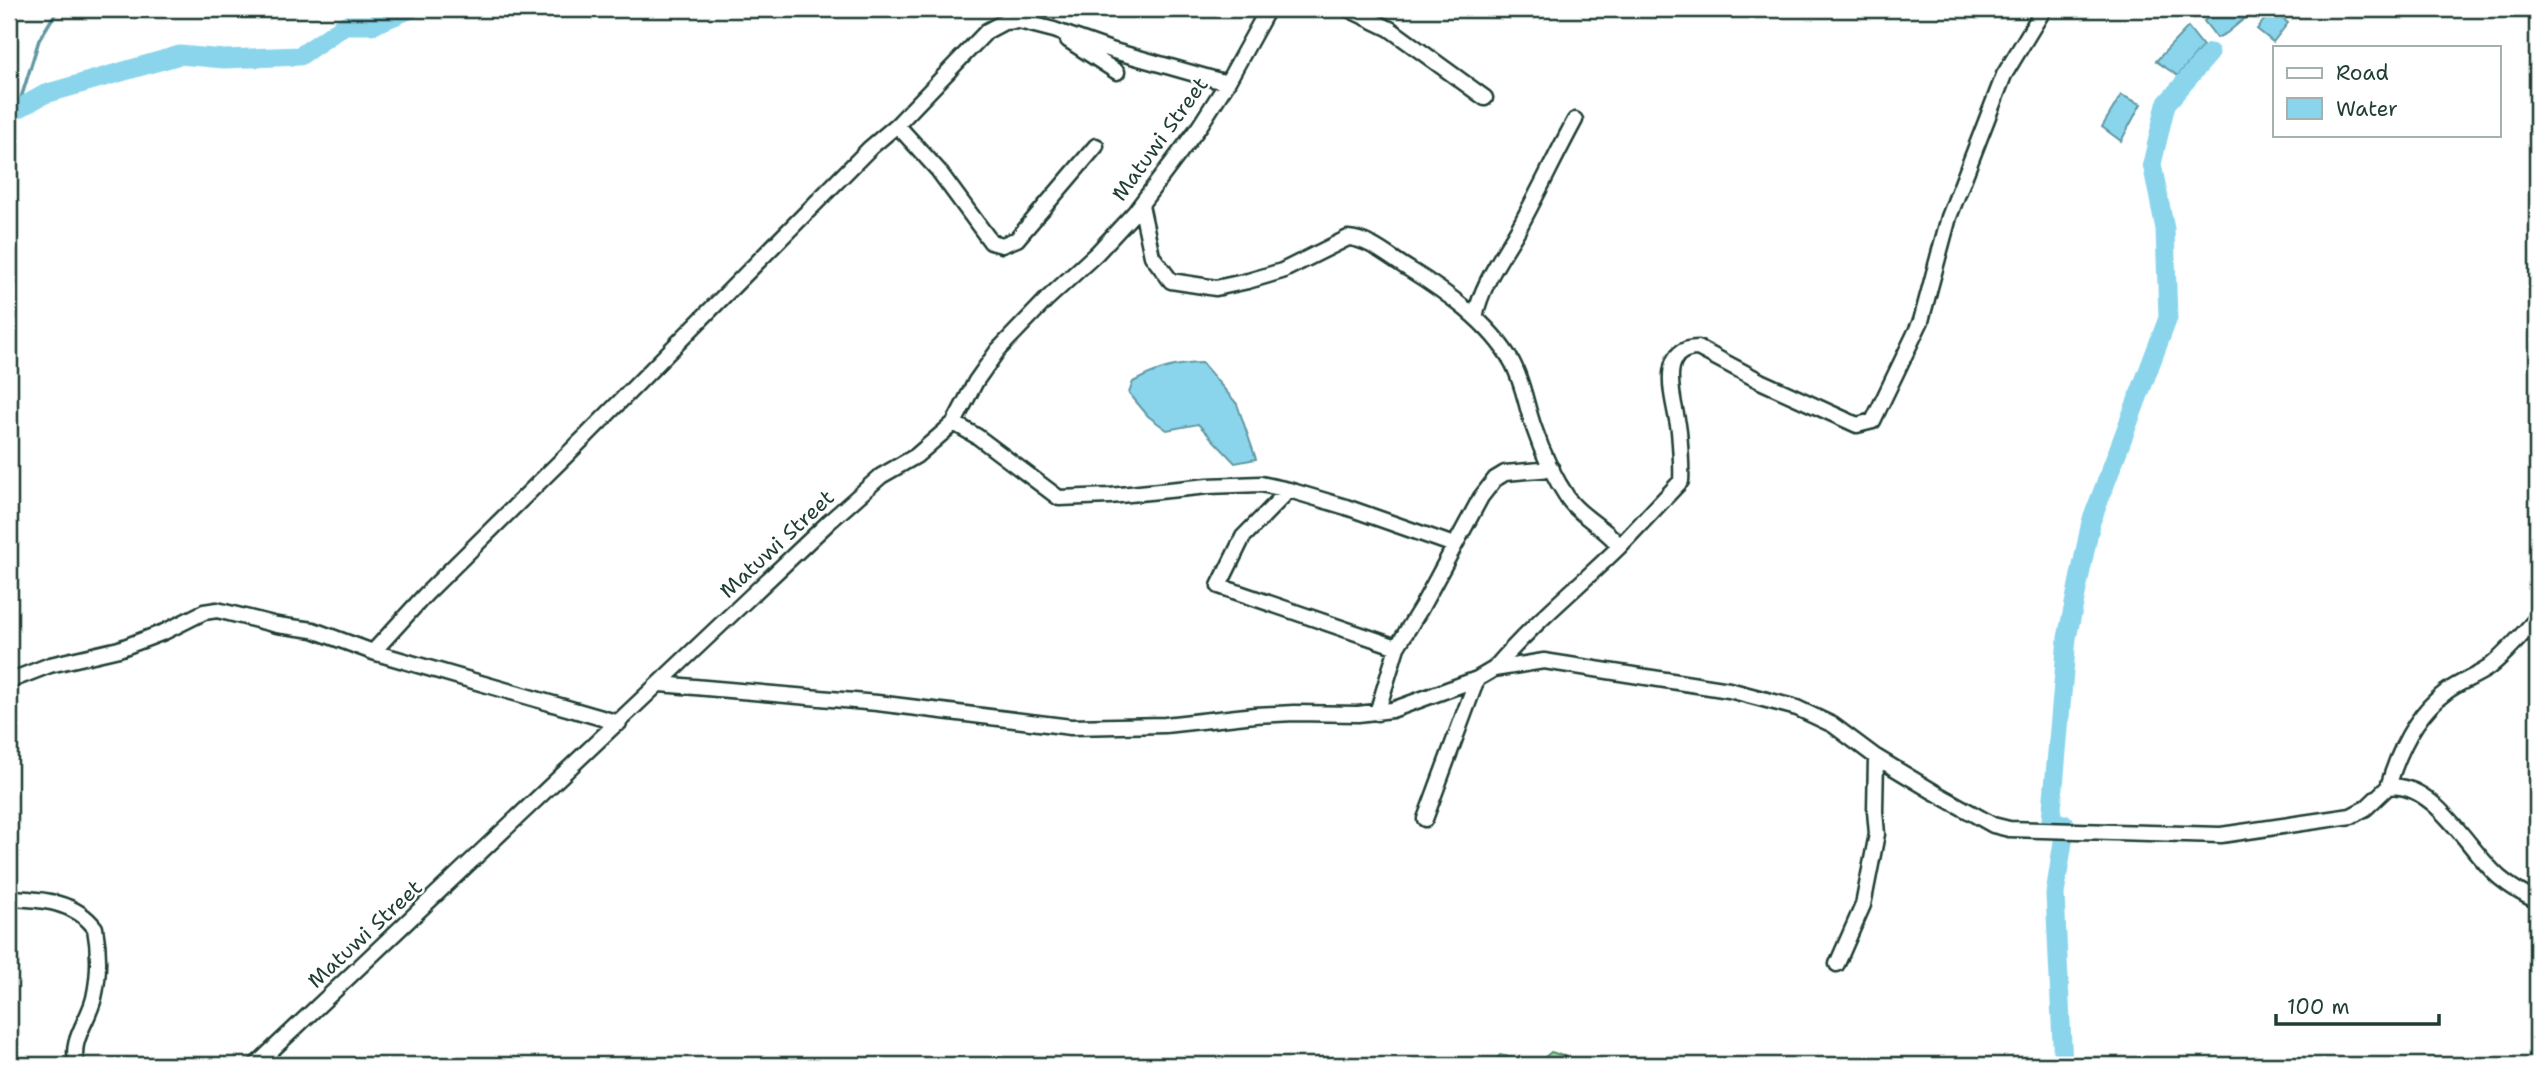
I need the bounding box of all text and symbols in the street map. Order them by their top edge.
legend [2273,46,2500,136]
text: Road [2336,59,2389,87]
street label: Matuwi Street [1106,71,1214,207]
text: Water [2336,95,2398,123]
street label: Matuwi Street [714,484,840,604]
street label: Matuwi Street [302,874,428,994]
scale bar [2276,983,2439,1027]
text: 100 m [2287,993,2350,1021]

